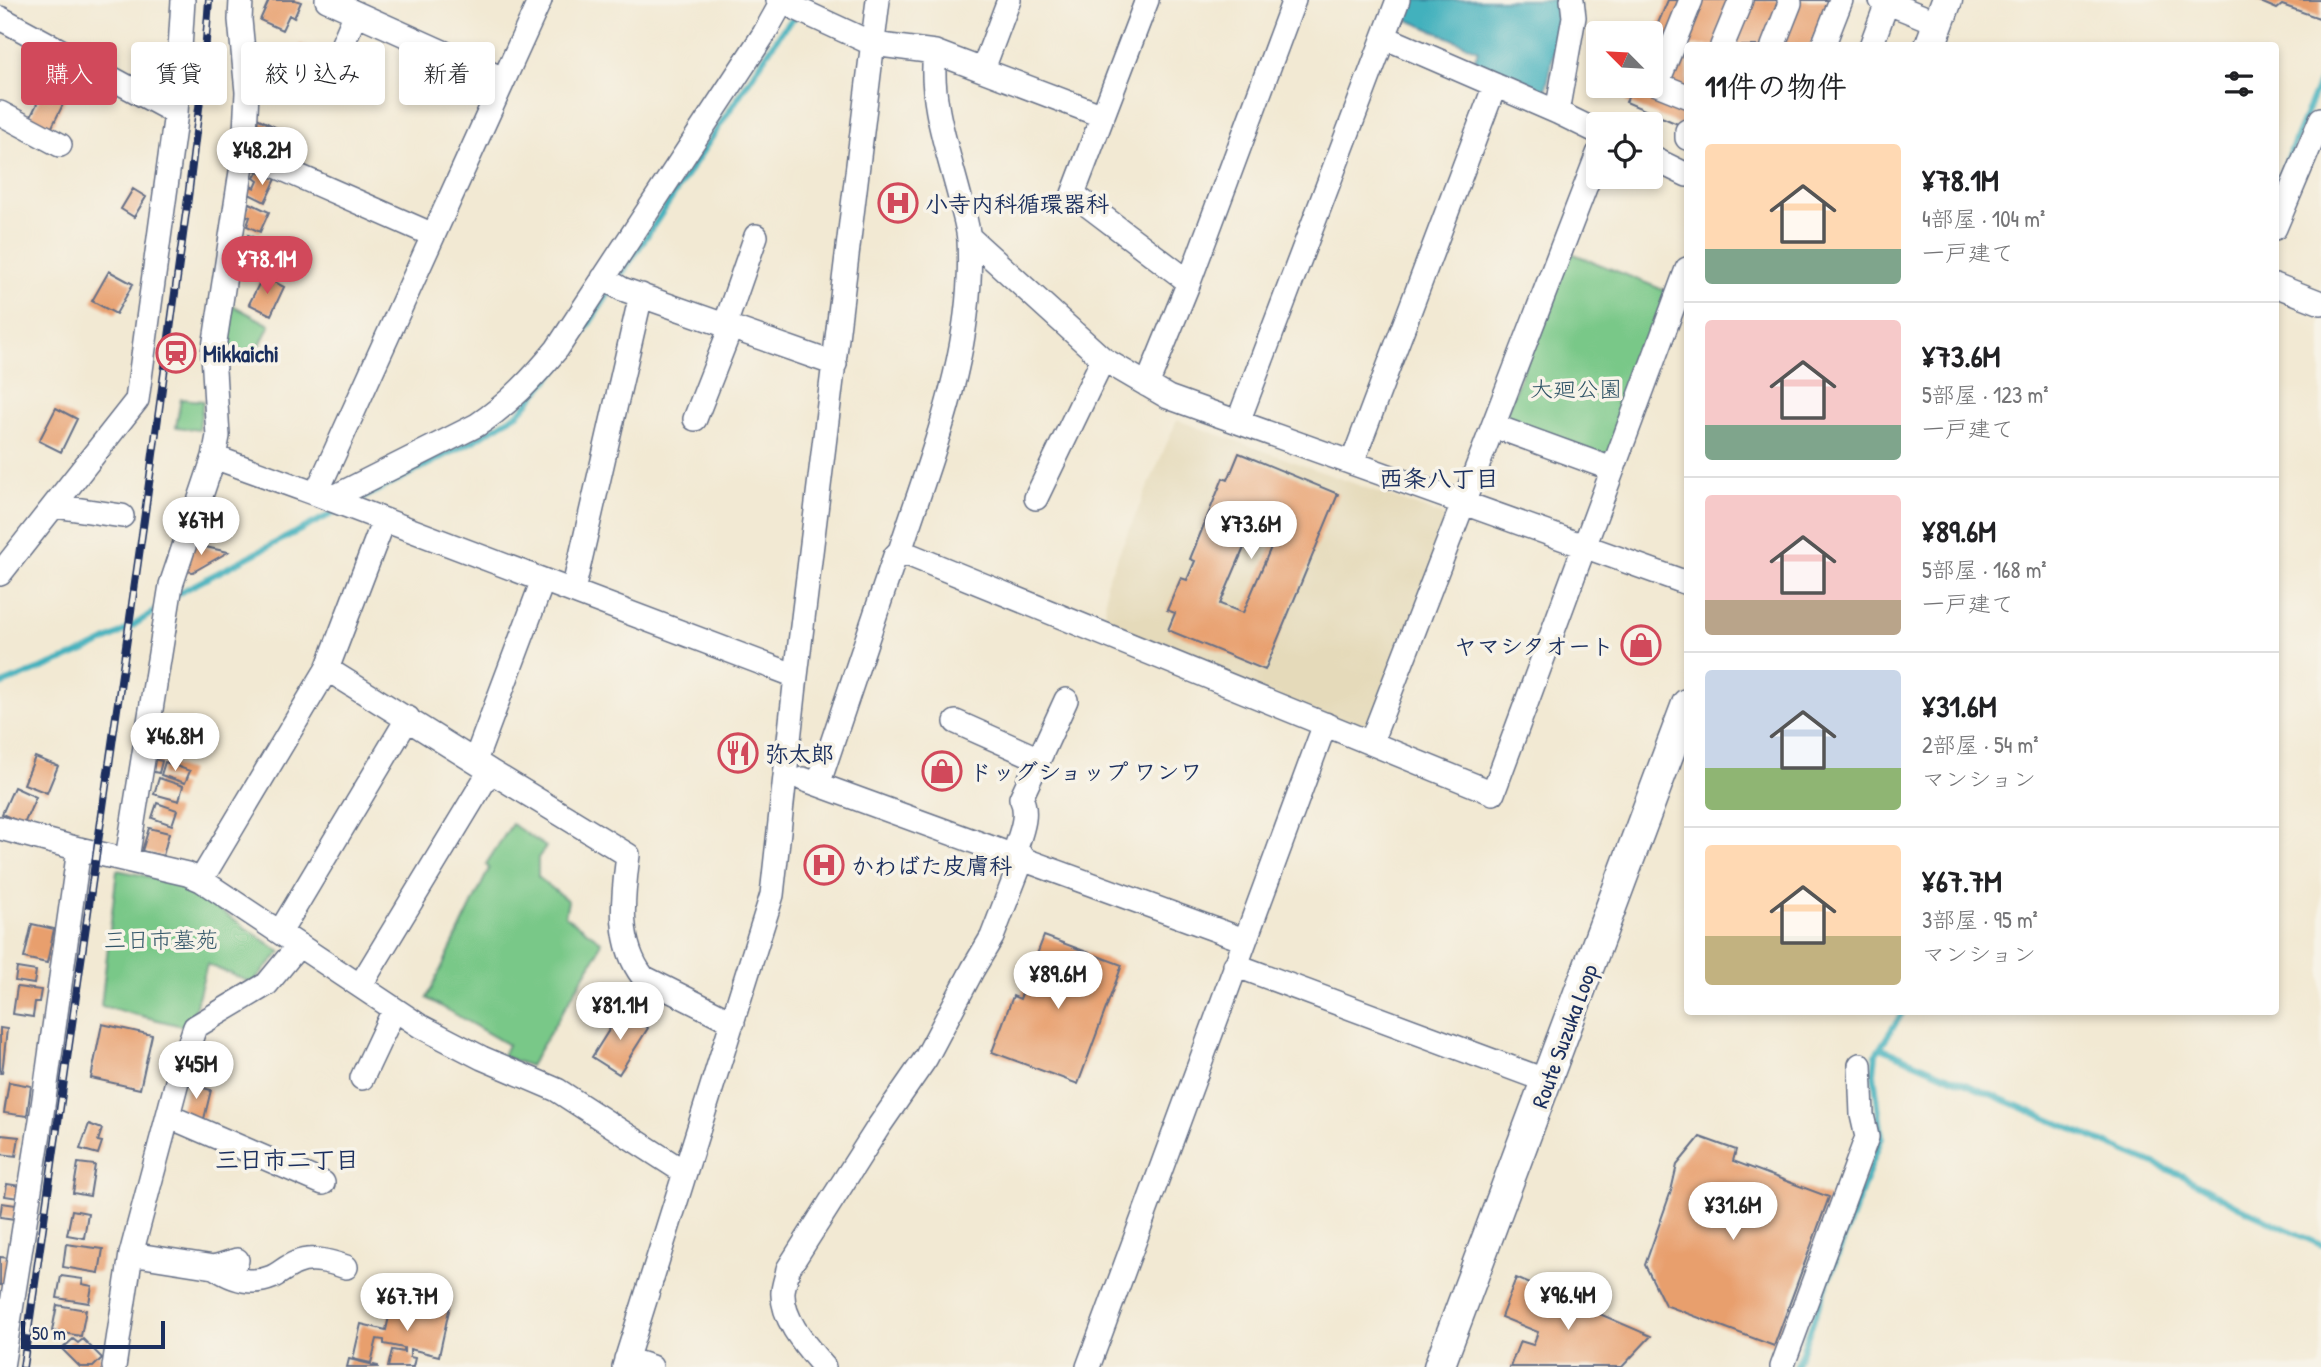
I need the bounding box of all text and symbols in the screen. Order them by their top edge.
north arrow [1586,21,1662,98]
map controls [1586,21,1663,189]
chip: 購入 [21,42,117,105]
chip: 賃貸 [131,42,227,105]
chip: 絞り込み [241,42,385,105]
chip: 新着 [399,42,495,105]
icon: filters [2220,65,2258,103]
text: 11件の物件 [1705,66,1847,106]
button: locate [1586,112,1663,189]
pin: ¥48.2M [205,128,319,187]
text: ¥48.2M [233,134,291,165]
text: ¥78.1M [1922,160,1999,200]
icon: home [1761,172,1845,256]
hospital icon: 小寺内科循環器科 [877,182,919,224]
place label: 小寺内科循環器科 [925,188,1109,219]
text: 4部屋 · 104 m² [1922,203,2045,234]
pin: ¥78.1M [210,236,324,296]
text: 一戸建て [1922,237,2014,268]
text: ¥78.1M [238,243,296,274]
station icon: Mikkaichi [155,332,197,374]
text: ¥73.6M [1922,336,2000,376]
place label: Mikkaichi [203,338,279,369]
icon: home [1761,348,1845,432]
park label: 大廻公園 [1530,373,1622,404]
text: 5部屋 · 123 m² [1922,379,2049,410]
text: 一戸建て [1922,413,2014,444]
district label: 西条八丁目 [1379,462,1499,494]
pin: ¥67M [160,498,242,557]
pin: ¥73.6M [1194,502,1308,561]
text: ¥67M [179,504,223,535]
text: ¥73.6M [1221,508,1281,539]
text: ¥89.6M [1922,511,1996,551]
icon: home [1761,523,1845,607]
text: 5部屋 · 168 m² [1922,554,2047,585]
text: 一戸建て [1922,588,2014,619]
shop icon: ヤマシタオート [1620,624,1662,666]
place label: ヤマシタオート [1454,630,1614,661]
text: ¥31.6M [1922,686,1997,726]
icon: home [1761,698,1845,782]
pin: ¥46.8M [118,714,232,773]
text: ¥46.8M [146,720,204,751]
text: 2部屋 · 54 m² [1922,729,2039,760]
restaurant icon: 弥太郎 [717,732,759,774]
place label: 弥太郎 [765,738,834,769]
shop icon: ドッグショップ ワンワ [921,750,963,792]
place label: ドッグショップ ワンワ [969,756,1202,787]
text: マンション [1922,763,2036,794]
hospital icon: かわばた皮膚科 [803,844,845,886]
place label: かわばた皮膚科 [851,850,1012,881]
text: ¥67.7M [1922,861,2002,901]
icon: home [1761,873,1845,957]
text: 3部屋 · 95 m² [1922,904,2038,935]
park label: 三日市墓苑 [104,924,219,955]
text: マンション [1922,938,2036,969]
pin: ¥89.6M [1001,951,1115,1011]
text: ¥89.6M [1030,958,1086,989]
street label: Route Suzuka Loop [1524,960,1604,1112]
pin: ¥81.1M [563,982,677,1042]
text: ¥81.1M [592,989,648,1020]
pin: ¥45M [155,1042,237,1101]
text: ¥45M [175,1048,217,1079]
district label: 三日市二丁目 [215,1143,359,1175]
pin: ¥31.6M [1676,1182,1790,1242]
text: ¥31.6M [1704,1189,1762,1220]
pin: ¥96.4M [1511,1272,1625,1332]
pin: ¥67.7M [350,1274,464,1333]
text: ¥96.4M [1540,1279,1596,1310]
text: ¥67.7M [376,1280,438,1311]
scale bar [21,1318,164,1350]
text: 50 m [32,1320,66,1346]

